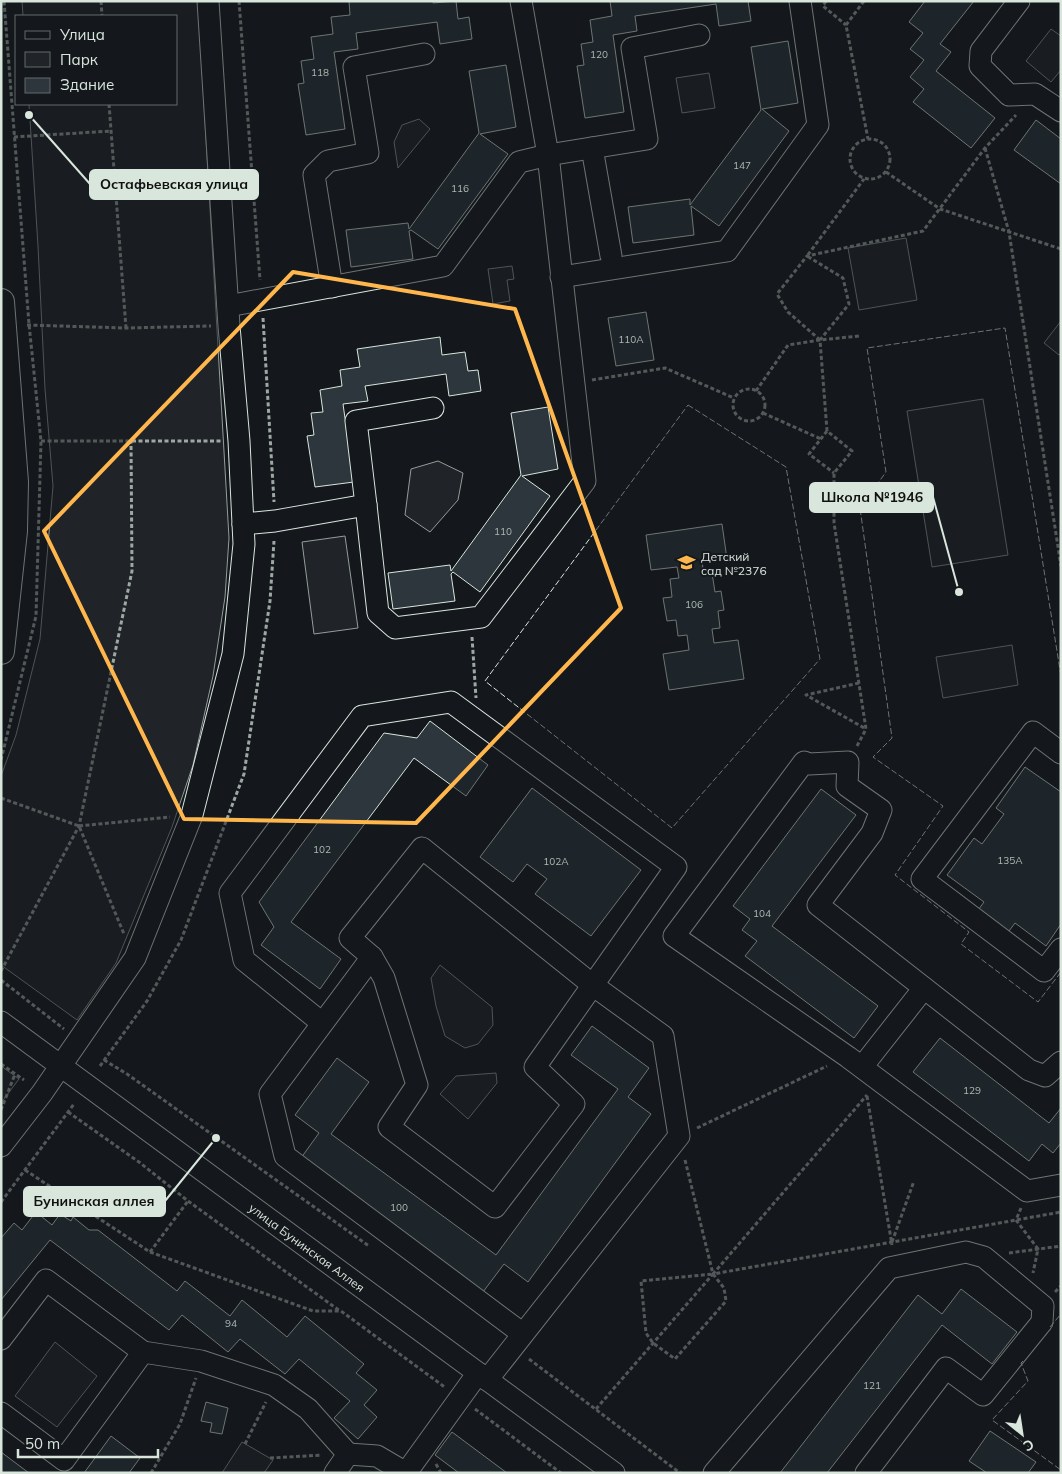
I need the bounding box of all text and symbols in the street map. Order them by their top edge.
legend [15,15,178,105]
text: Улица [59,25,105,44]
house number: 120 [590,48,608,61]
text: Парк [60,50,99,69]
house number: 118 [311,66,329,79]
text: Здание [60,75,114,94]
house number: 147 [733,159,751,172]
callout: Остафьевская улица [90,170,258,199]
text: Остафьевская улица [100,175,248,193]
house number: 116 [451,182,469,195]
house number: 110А [618,333,644,346]
callout: Школа №1946 [810,483,933,512]
text: Школа №1946 [821,488,923,506]
house number: 110 [494,525,512,538]
place label: Детский сад №2376 [701,549,767,578]
school or university icon: Детский сад №2376 [677,553,697,573]
house number: 106 [685,598,703,611]
house number: 102 [313,843,331,856]
house number: 135А [997,854,1023,867]
house number: 102А [543,855,569,868]
house number: 104 [753,907,771,920]
house number: 129 [963,1084,981,1097]
callout: Бунинская аллея [24,1187,165,1216]
text: Бунинская аллея [33,1192,155,1210]
street label: улица Бунинская Аллея [246,1200,368,1295]
house number: 100 [390,1201,408,1214]
house number: 94 [225,1317,237,1330]
house number: 121 [863,1379,881,1392]
north arrow [997,1409,1047,1459]
scale bar [18,1426,158,1458]
text: 50 m [25,1434,60,1453]
text: С [1020,1435,1037,1455]

